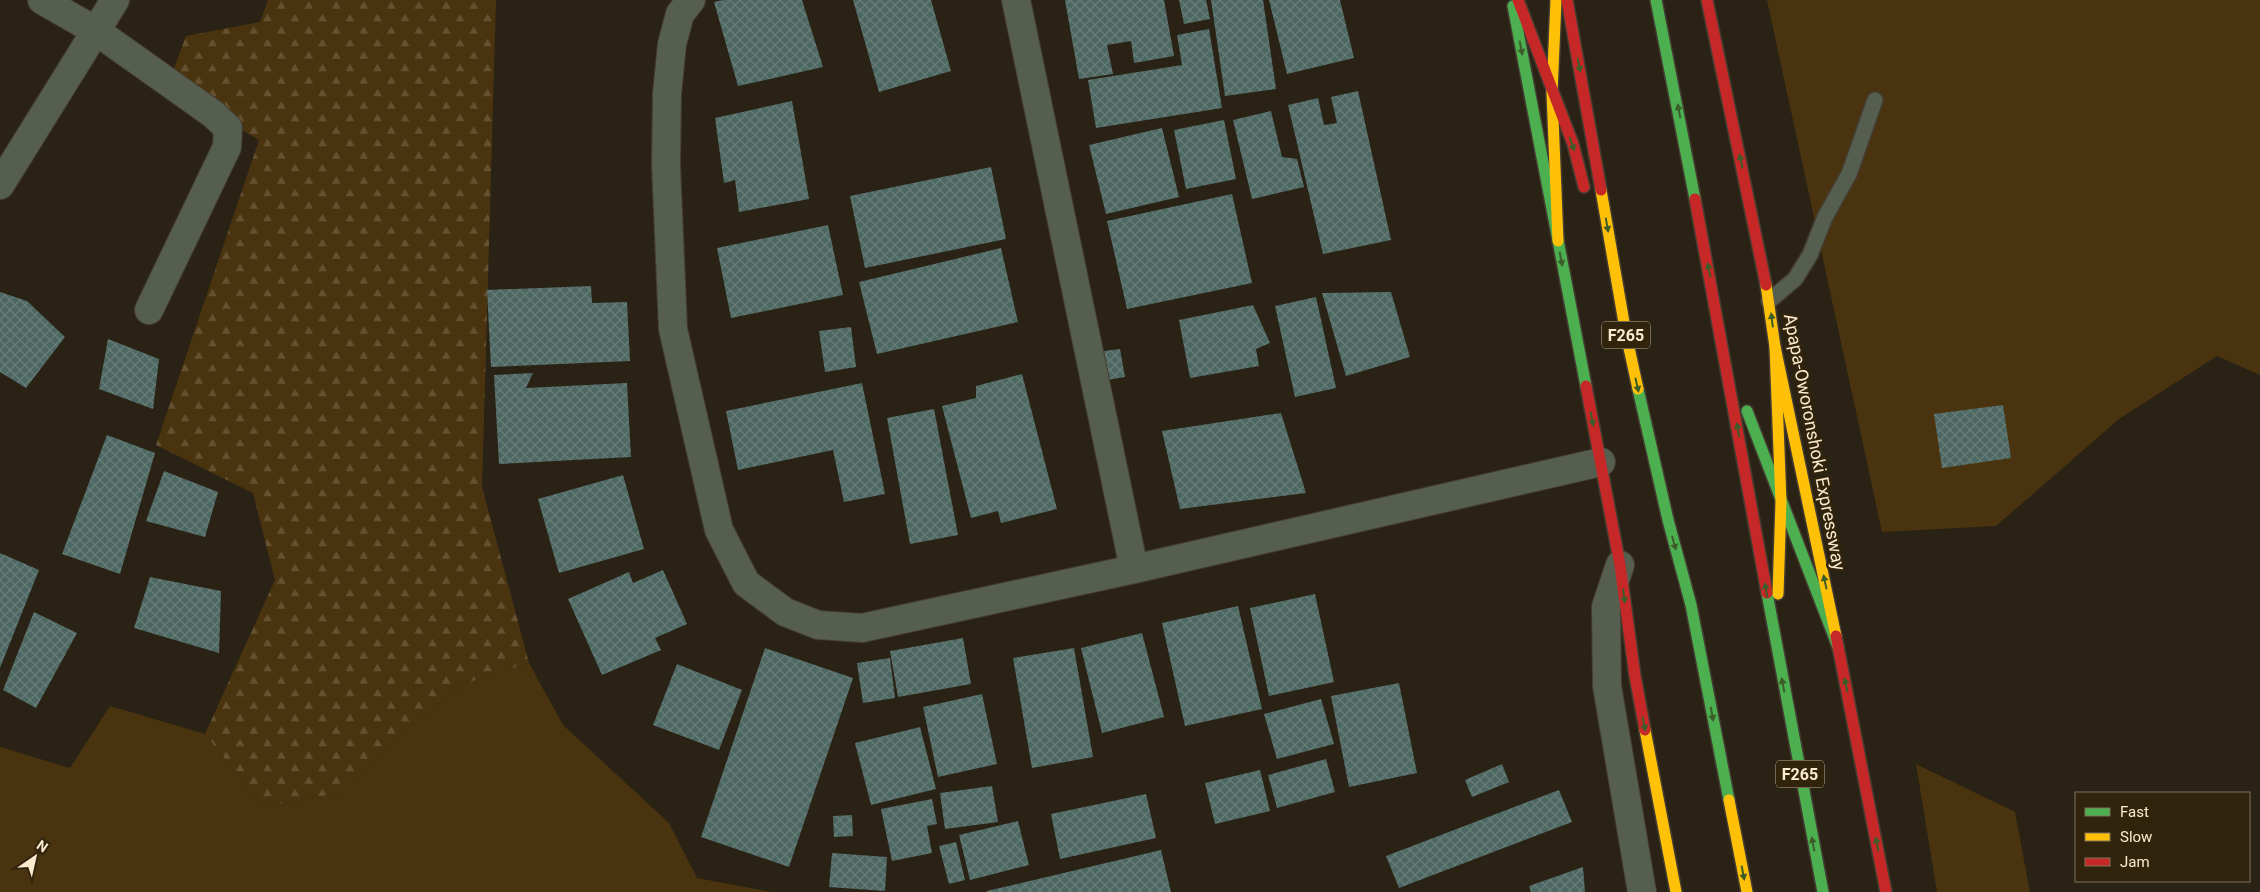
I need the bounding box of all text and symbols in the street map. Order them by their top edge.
one-way arrow [1517,40,1525,56]
one-way arrow [1575,58,1583,74]
one-way arrow [1674,102,1682,118]
one-way arrow [1568,137,1576,152]
one-way arrow [1736,152,1744,168]
one-way arrow [1603,218,1611,234]
one-way arrow [1558,251,1566,267]
one-way arrow [1704,262,1712,278]
one-way arrow [1768,312,1776,328]
street label: Apapa-Oworonshoki Expressway [1780,312,1850,573]
road number: F265 [1602,322,1650,348]
one-way arrow [1633,377,1641,392]
one-way arrow [1589,411,1597,427]
one-way arrow [1733,422,1741,438]
one-way arrow [1670,536,1678,551]
one-way arrow [1821,575,1829,590]
one-way arrow [1761,582,1769,598]
one-way arrow [1620,588,1628,604]
one-way arrow [1778,676,1786,692]
one-way arrow [1841,676,1849,692]
one-way arrow [1709,706,1717,722]
one-way arrow [1641,717,1649,733]
road number: F265 [1776,761,1824,788]
legend [2075,792,2250,882]
text: Fast [2120,803,2149,821]
text: Slow [2120,828,2152,846]
north arrow [10,832,60,882]
one-way arrow [1809,836,1817,852]
one-way arrow [1872,836,1880,852]
text: N [34,837,51,856]
text: Jam [2120,853,2150,871]
one-way arrow [1740,866,1748,882]

